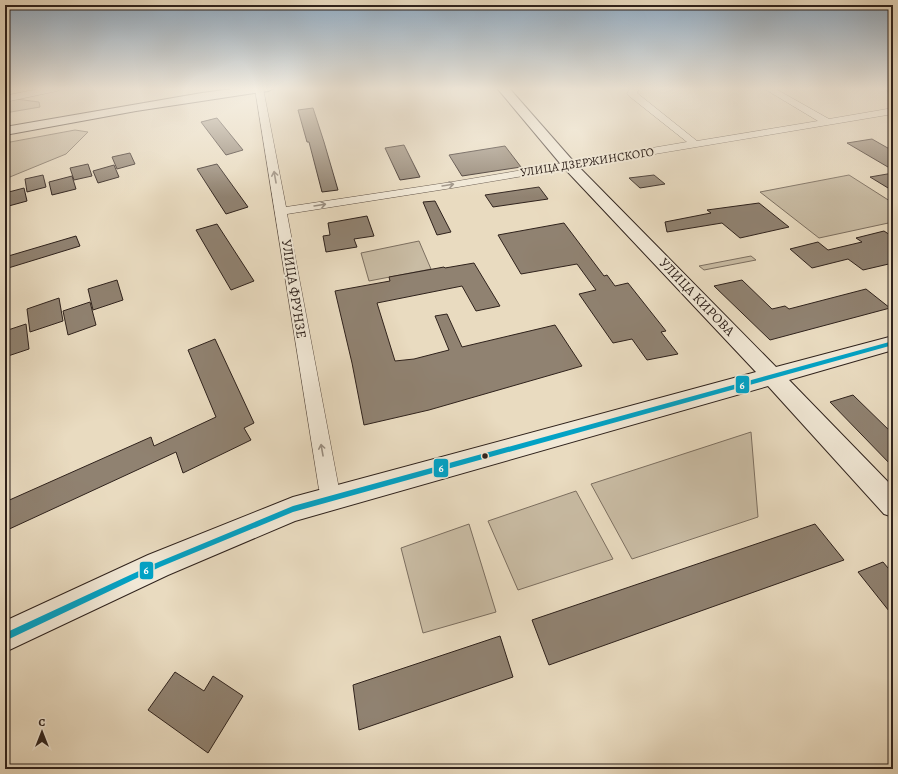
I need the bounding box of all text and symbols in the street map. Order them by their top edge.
street label: УЛИЦА ДЗЕРЖИНСКОГО [519,144,655,180]
one-way arrow [271,171,279,184]
one-way arrow [442,181,455,189]
one-way arrow [313,201,326,209]
street label: УЛИЦА ФРУНЗЕ [277,238,311,340]
street label: УЛИЦА КИРОВА [655,254,740,341]
line badge: 6 [735,375,750,394]
text: 6 [739,378,745,393]
one-way arrow [318,444,326,457]
unlabelled marker [480,451,490,461]
line badge: 6 [433,458,449,478]
text: 6 [438,461,444,476]
line badge: 6 [139,561,154,580]
text: 6 [143,563,149,578]
north arrow [22,712,62,752]
text: С [39,715,46,730]

